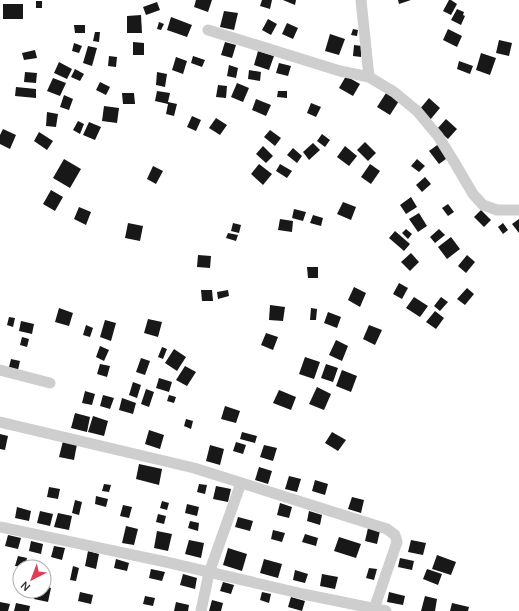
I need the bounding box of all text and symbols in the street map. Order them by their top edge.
north arrow [12,559,52,599]
text: N [17,579,33,595]

